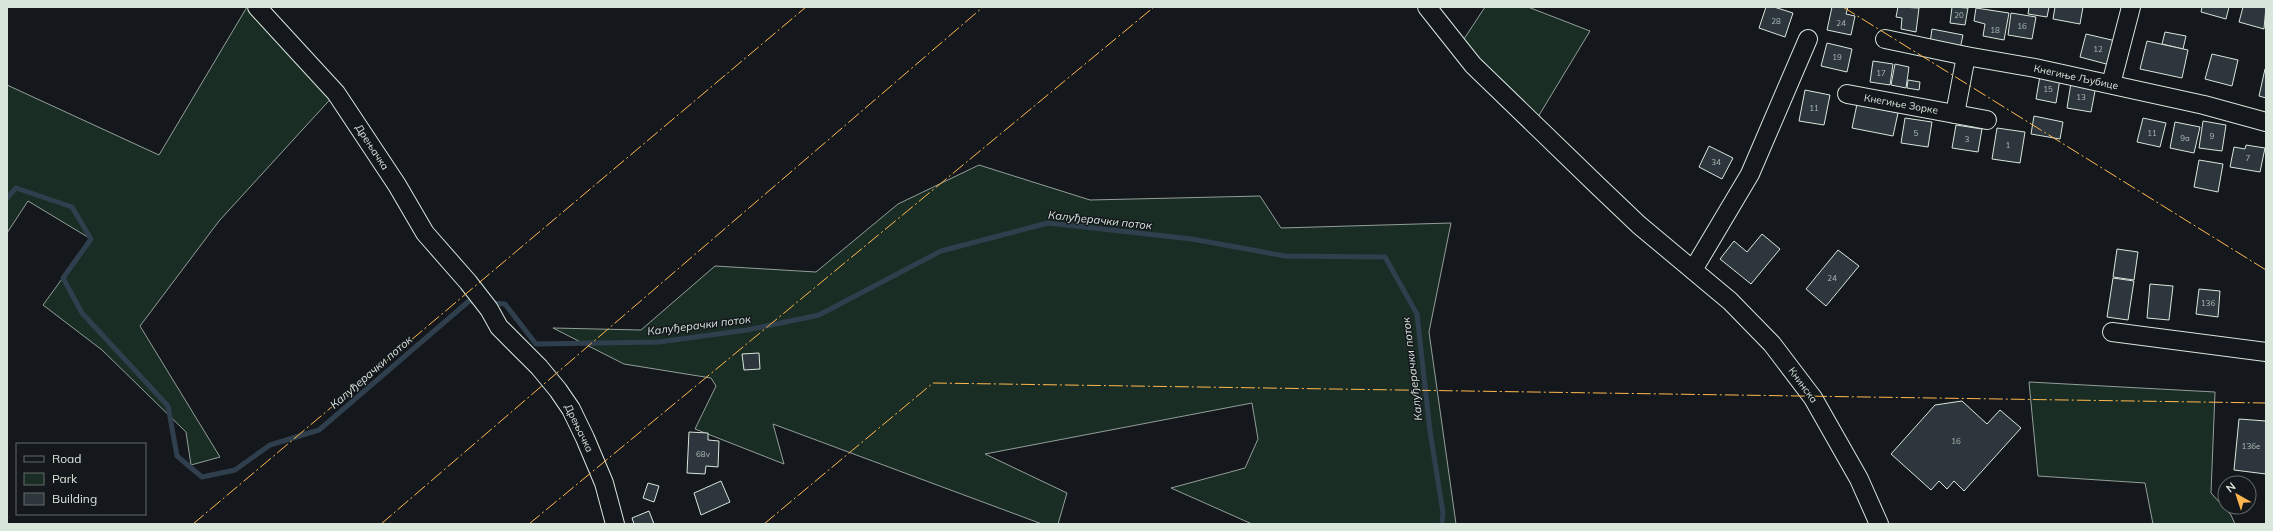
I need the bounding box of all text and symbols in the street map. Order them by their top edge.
house number: 20 [1954,10,1964,20]
house number: 28 [1771,16,1781,26]
house number: 24 [1836,18,1846,28]
house number: 16 [2017,21,2027,31]
house number: 18 [1990,25,2000,35]
house number: 12 [2093,44,2103,54]
house number: 19 [1832,52,1842,62]
street label: Кнегиње Љубице [2033,62,2120,92]
house number: 17 [1876,68,1886,78]
house number: 15 [2043,84,2053,94]
street label: Кнегиње Зорке [1863,91,1940,117]
house number: 13 [2076,92,2086,102]
house number: 11 [1809,103,1819,113]
street label: Дрењачка [352,122,392,172]
house number: 5 [1914,128,1919,138]
house number: 11 [2147,128,2157,138]
house number: 9 [2210,131,2215,141]
house number: 9a [2180,133,2190,143]
house number: 3 [1965,134,1970,144]
house number: 1 [2006,140,2011,150]
house number: 7 [2246,153,2251,163]
house number: 34 [1711,157,1721,167]
water label: Калуђерачки поток [1047,208,1154,233]
house number: 24 [1827,273,1837,283]
house number: 136 [2201,298,2215,308]
water label: Калуђерачки поток [646,312,753,338]
water label: Калуђерачки поток [1399,315,1425,422]
water label: Калуђерачки поток [327,332,416,411]
street label: Книнска [1786,365,1820,405]
street label: Дрењачка [562,402,596,454]
house number: 16 [1951,436,1961,446]
house number: 136e [2242,441,2260,451]
legend [16,443,146,515]
house number: 68v [696,449,711,459]
text: Road [52,451,81,466]
text: Park [52,471,78,486]
north arrow [2217,475,2257,515]
text: N [2223,479,2238,495]
text: Building [52,491,97,506]

